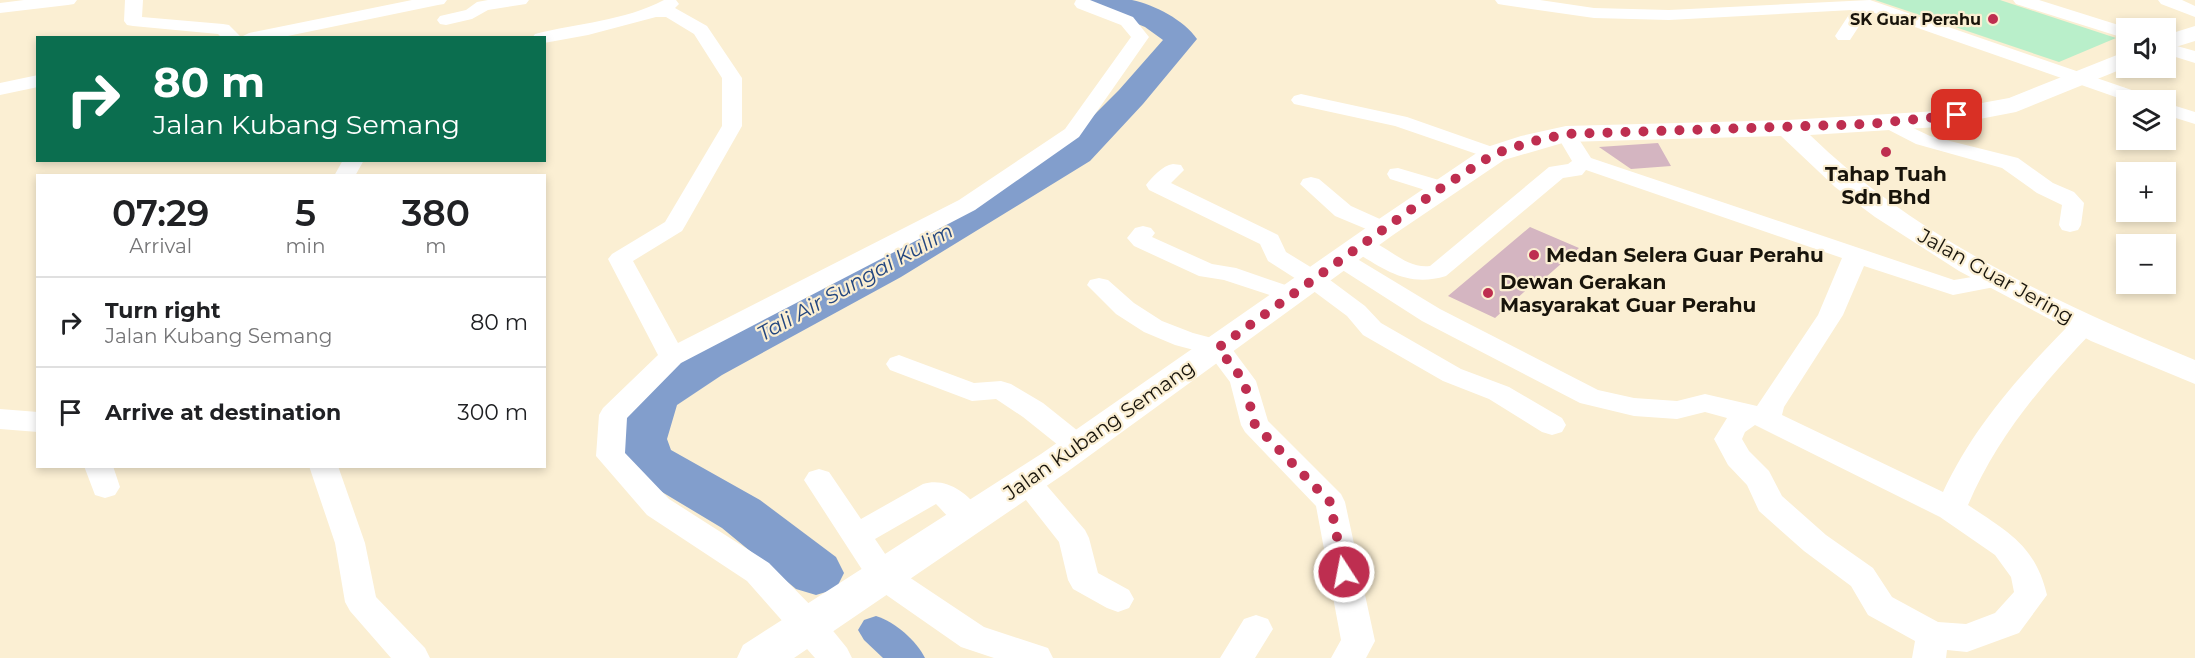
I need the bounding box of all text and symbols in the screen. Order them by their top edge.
place label: SK Guar Perahu [1850,10,1981,29]
marker: SK Guar Perahu [1986,12,2000,26]
map controls [2116,18,2176,294]
button: sound [2116,18,2176,78]
text: 80 m [153,56,265,108]
icon: right [54,60,132,138]
pin [1931,89,1982,140]
button: layers [2116,90,2176,150]
icon: arrive [1940,98,1973,131]
text: Jalan Kubang Semang [153,108,460,141]
marker: Tahap Tuah Sdn Bhd [1879,145,1893,159]
place label: Tahap Tuah Sdn Bhd [1825,162,1947,209]
button: + [2116,162,2176,222]
text: 07:29 [112,191,209,235]
text: 5 [295,191,316,235]
text: 380 [401,191,470,235]
water label: Tali Air Sungai Kulim [753,218,957,346]
street label: Jalan Guar Jering [1913,223,2078,329]
text: Arrival [129,234,192,258]
text: min [285,234,326,258]
text: m [425,234,446,258]
button: − [2116,234,2176,294]
place label: Medan Selera Guar Perahu [1546,243,1824,267]
marker: Medan Selera Guar Perahu [1527,248,1541,262]
place label: Dewan Gerakan Masyarakat Guar Perahu [1500,270,1756,317]
marker: Dewan Gerakan Masyarakat Guar Perahu [1481,286,1495,300]
text: Turn right [105,297,220,324]
icon: right [54,306,87,339]
text: 80 m [470,309,528,336]
text: Jalan Kubang Semang [105,324,332,348]
street label: Jalan Kubang Semang [998,355,1199,506]
icon: arrive [54,396,87,429]
text: Arrive at destination [105,399,341,426]
text: 300 m [457,399,528,426]
position arrow [1312,540,1376,604]

